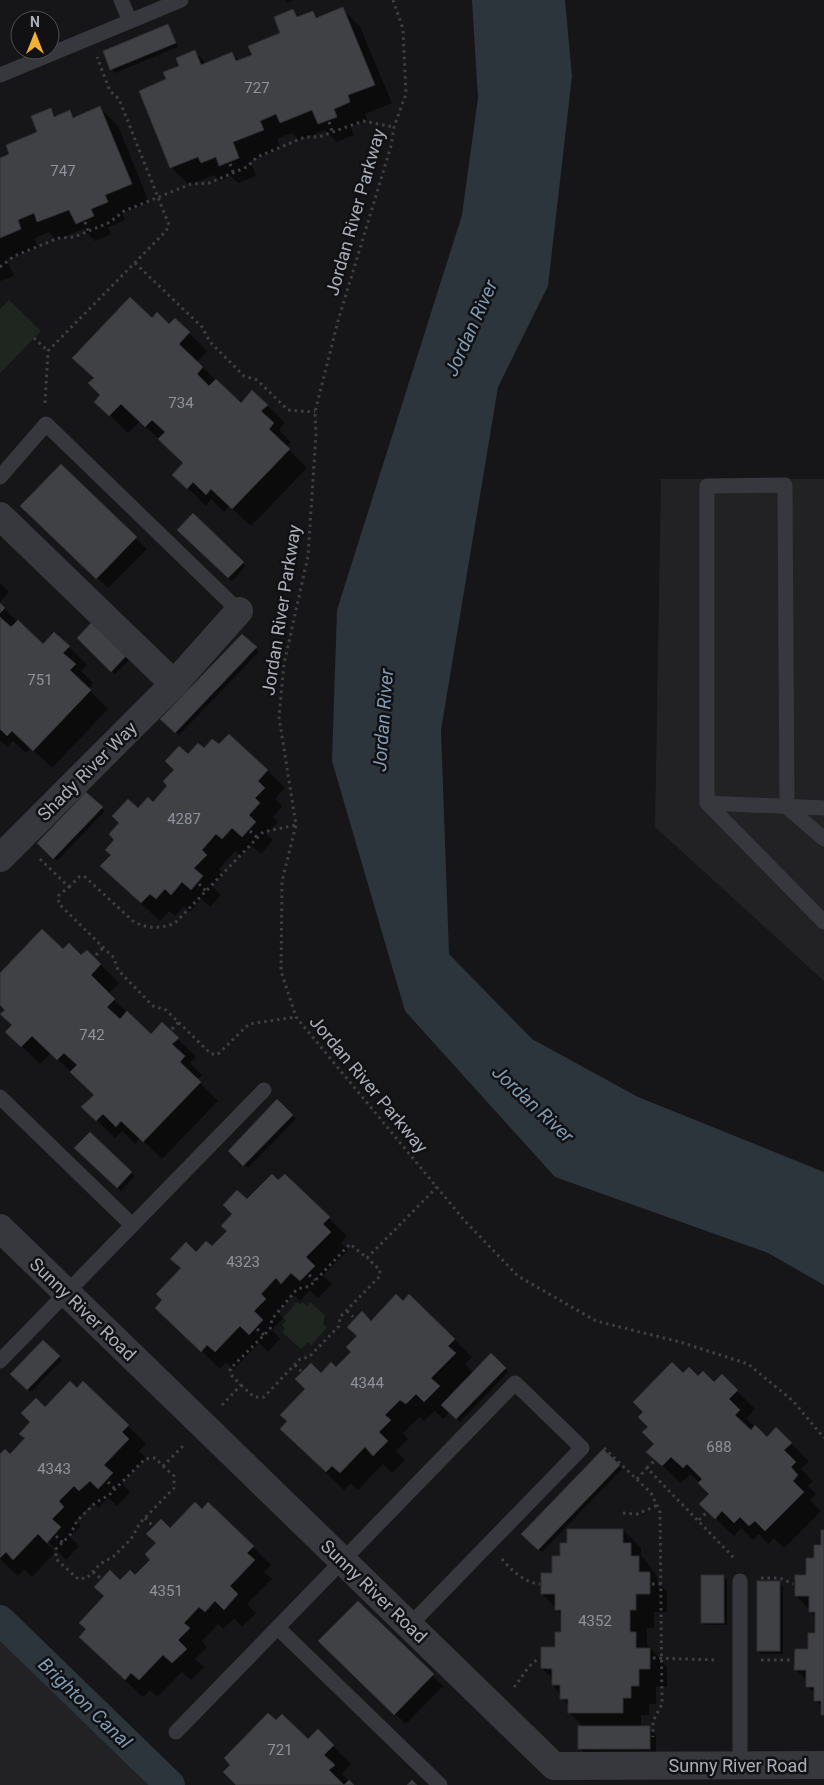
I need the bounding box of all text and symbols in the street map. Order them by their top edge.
north arrow [10,10,60,60]
text: N [30,14,40,30]
house number: 727 [244,79,270,97]
street label: Jordan River Parkway [321,126,389,298]
house number: 747 [50,162,76,180]
water label: Jordan River [440,276,503,380]
house number: 734 [168,394,194,412]
street label: Jordan River Parkway [257,523,305,697]
water label: Jordan River [368,667,398,772]
house number: 751 [27,671,53,689]
street label: Shady River Way [33,717,141,825]
house number: 4287 [167,810,201,828]
street label: Jordan River Parkway [305,1011,433,1157]
house number: 742 [79,1026,105,1044]
water label: Jordan River [488,1061,579,1148]
street label: Sunny River Road [26,1253,140,1365]
house number: 4323 [226,1253,260,1271]
house number: 4344 [350,1374,384,1392]
house number: 688 [706,1438,732,1456]
house number: 4343 [37,1460,71,1478]
street label: Sunny River Road [317,1535,431,1647]
house number: 4351 [149,1582,183,1600]
house number: 4352 [578,1612,612,1630]
water label: Brighton Canal [34,1653,137,1754]
house number: 721 [267,1741,293,1759]
street label: Sunny River Road [669,1755,807,1776]

